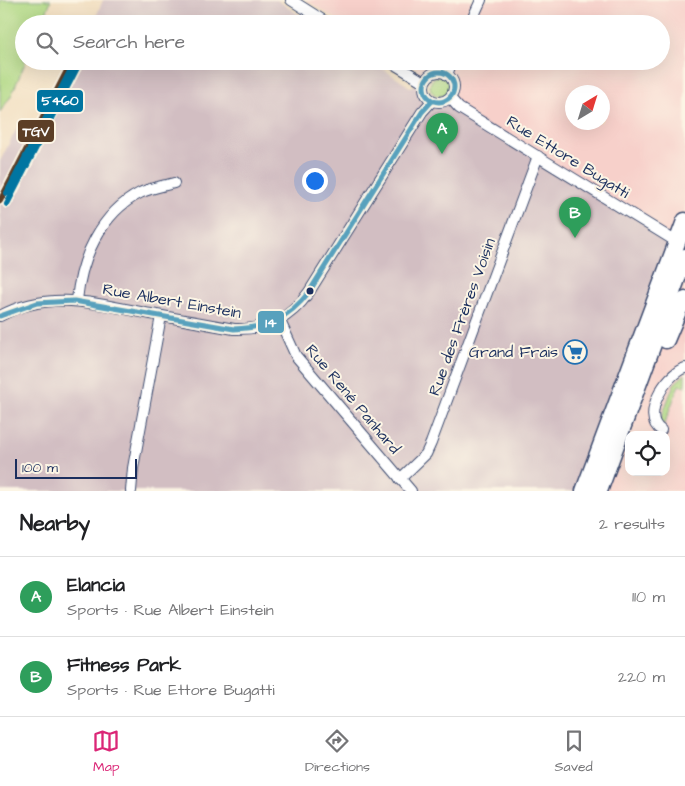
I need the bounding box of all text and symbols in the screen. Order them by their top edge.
search box [15,15,670,70]
icon: search [33,29,61,57]
text: Search here [73,29,185,56]
north arrow [565,85,610,130]
line badge: 5460 [36,89,84,113]
text: 5460 [41,91,79,111]
street label: Rue Ettore Bugatti [502,110,634,205]
pin: A [426,113,458,154]
line badge: TGV [17,119,55,143]
text: TGV [21,122,50,142]
your location [302,168,328,194]
pin: B [559,197,591,238]
street label: Rue des Frères Voisin [423,235,501,399]
street label: Rue Albert Einstein [101,278,243,324]
unlabelled marker [305,286,315,296]
line badge: 14 [257,310,285,334]
text: 14 [265,313,277,333]
street label: Rue René Panhard [300,339,406,459]
supermarket icon: Grand Frais [562,339,588,365]
place label: Grand Frais [469,341,558,363]
map controls [625,431,670,476]
button: locate [625,431,670,476]
scale bar [15,456,138,479]
text: 100 m [22,458,58,478]
text: Nearby [20,509,90,538]
text: 2 results [599,513,665,535]
text: Elancia [67,572,125,599]
text: A [31,586,41,608]
text: 110 m [632,586,665,608]
text: Sports · Rue Albert Einstein [67,599,274,621]
text: Fitness Park [67,652,181,679]
text: B [30,666,42,688]
text: 220 m [618,666,665,688]
text: Sports · Rue Ettore Bugatti [67,679,275,701]
tab: Map [92,727,120,777]
tab: Directions [305,727,370,777]
tab: Saved [555,727,593,777]

